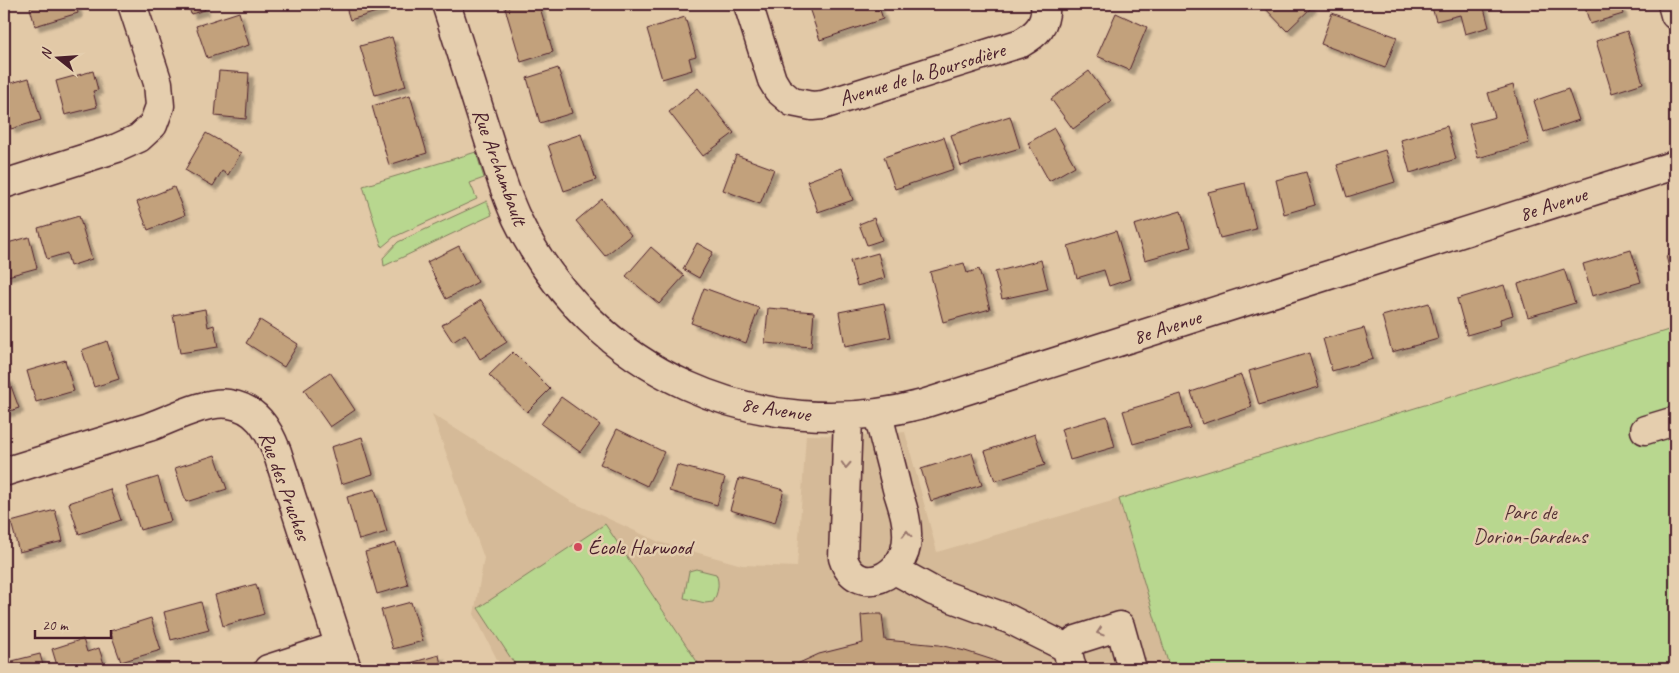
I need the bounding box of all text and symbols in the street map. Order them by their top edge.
north arrow [32,32,82,82]
street label: Avenue de la Boursodière [836,36,1010,112]
text: N [37,45,56,61]
street label: Rue Archambault [467,105,534,231]
street label: 8e Avenue [1516,180,1592,227]
street label: 8e Avenue [1130,303,1206,350]
street label: 8e Avenue [740,391,815,428]
street label: Rue des Pruches [253,428,317,546]
one-way arrow [840,462,851,470]
park label: Parc de Dorion-Gardens [1473,499,1589,549]
one-way arrow [902,530,912,538]
place label: École Harwood [588,534,696,560]
marker: École Harwood [572,541,584,553]
scale bar [35,608,111,640]
text: 20 m [42,616,69,635]
one-way arrow [1096,627,1104,637]

